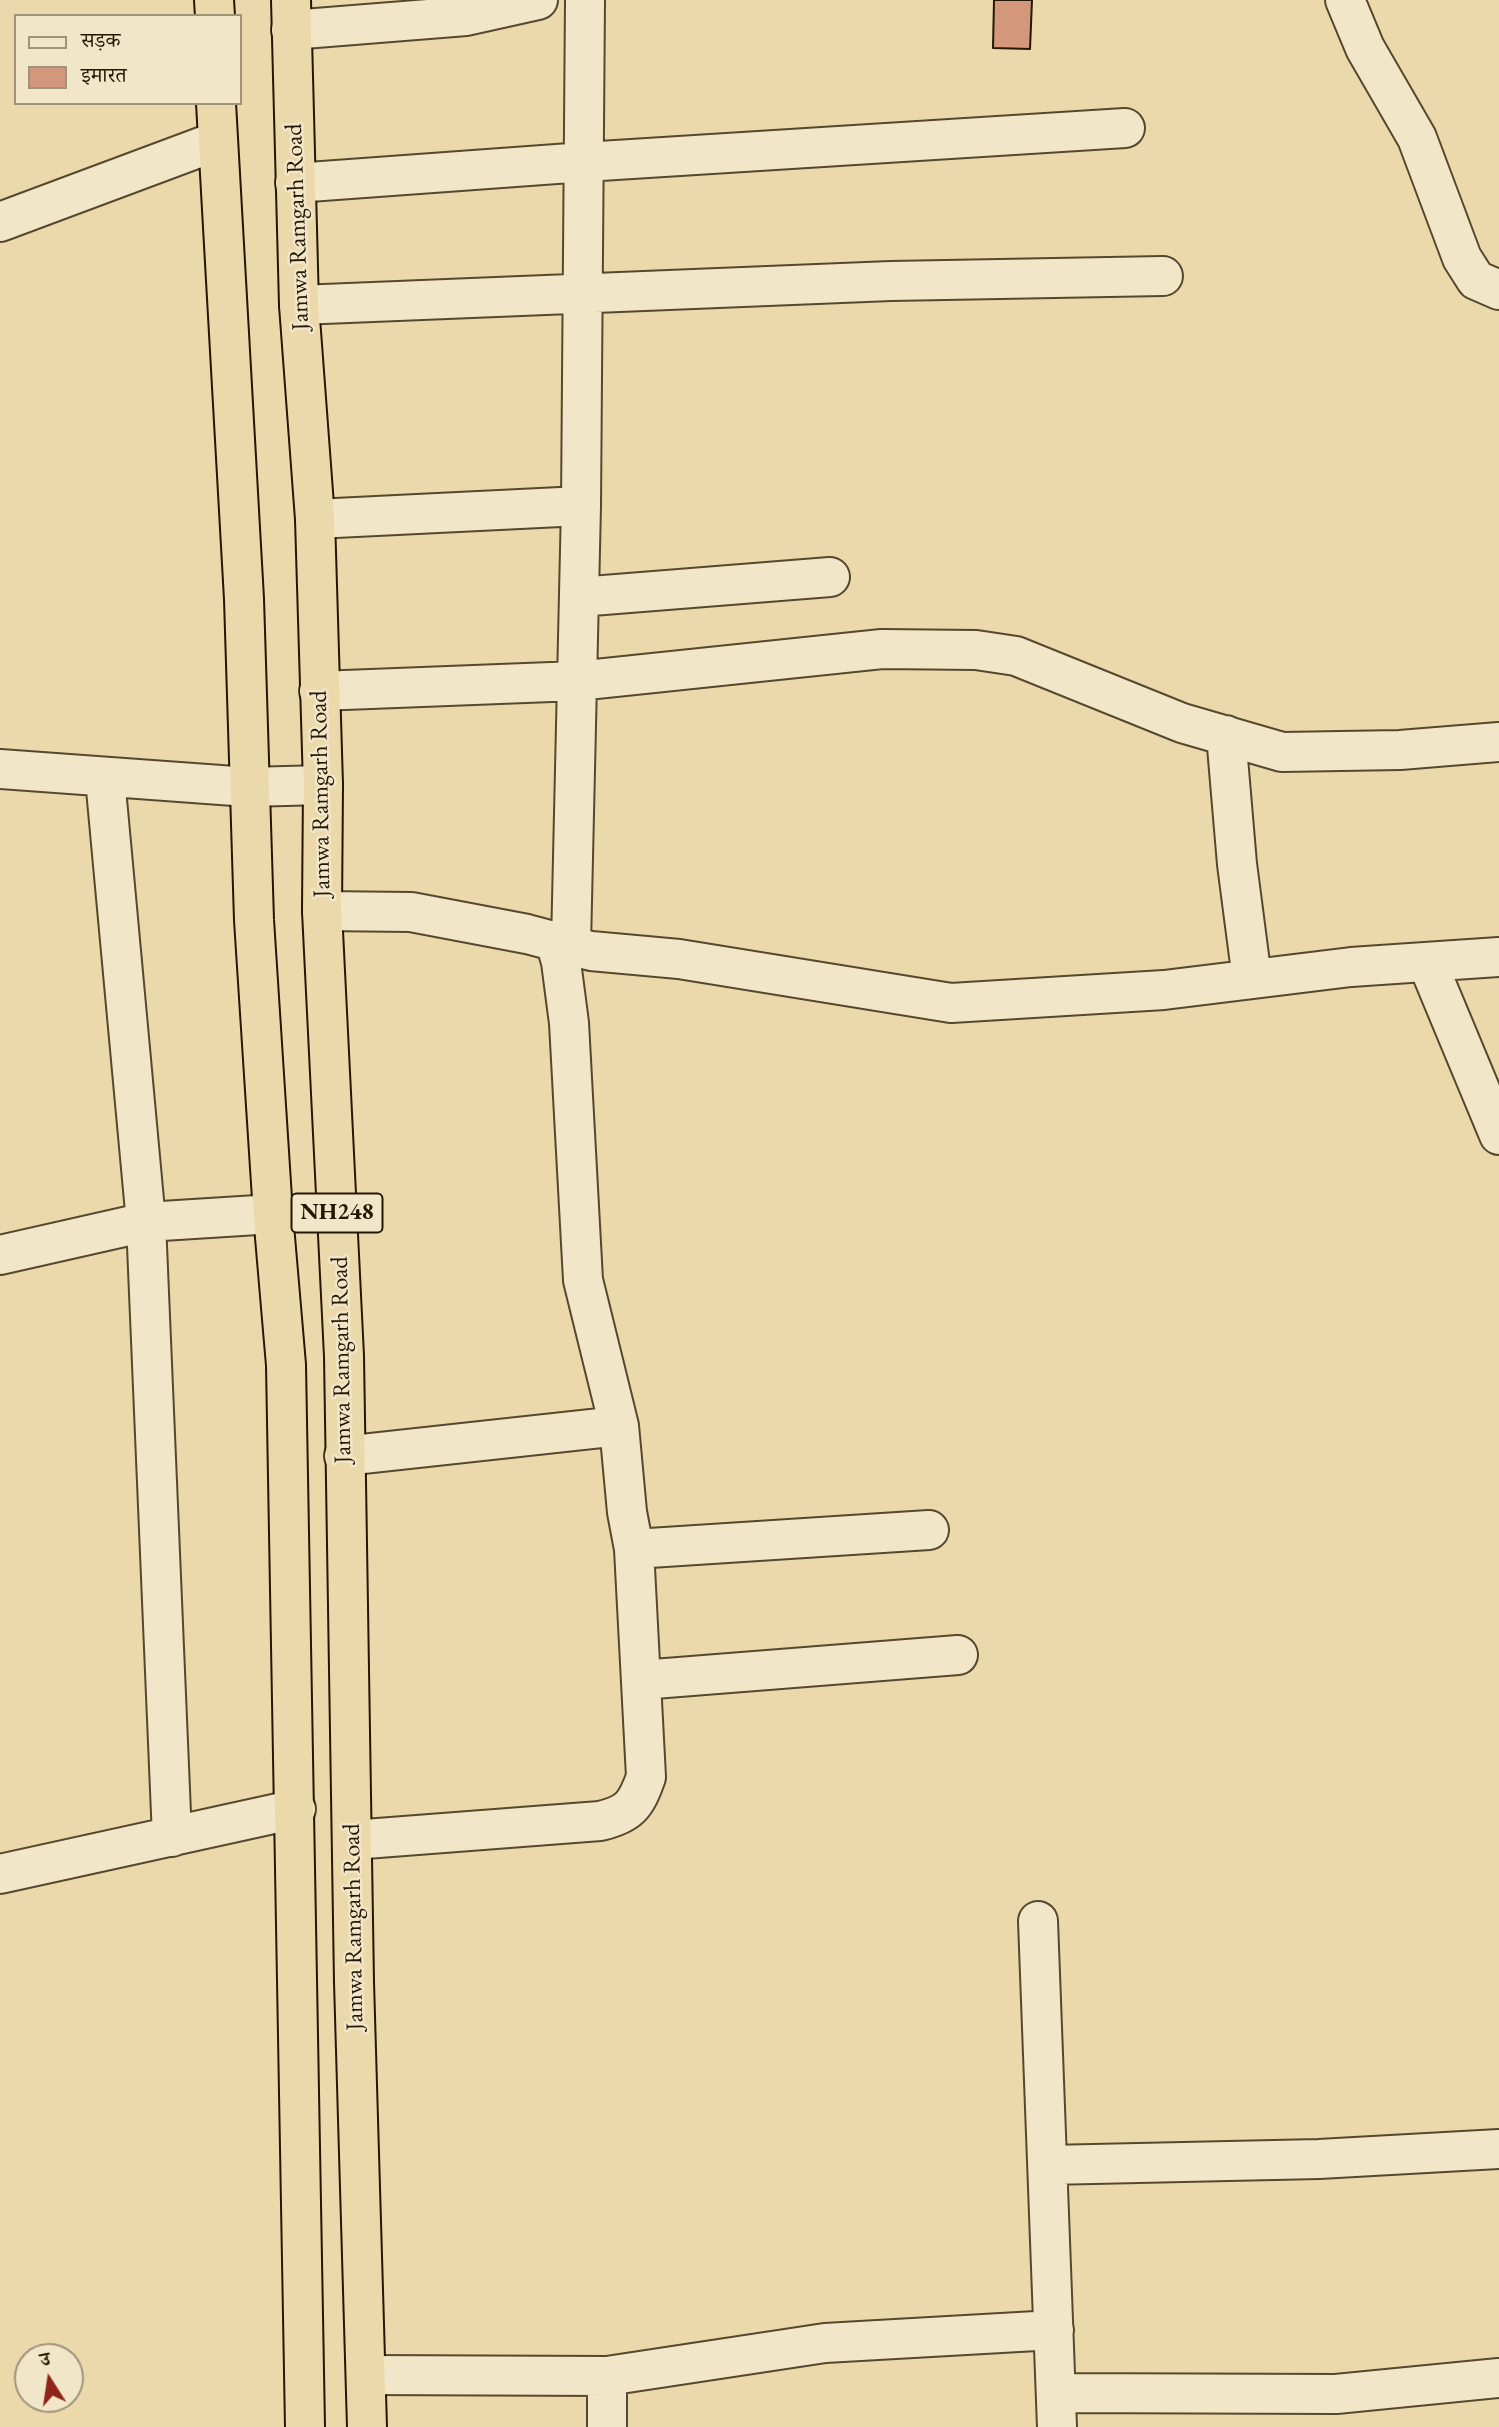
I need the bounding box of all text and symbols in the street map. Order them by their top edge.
legend [14,14,242,105]
text: सड़क [81,26,120,53]
text: इमारत [81,61,127,88]
street label: Jamwa Ramgarh Road [280,123,316,331]
street label: Jamwa Ramgarh Road [305,690,337,898]
road number: NH248 [292,1194,382,1232]
street label: Jamwa Ramgarh Road [326,1256,358,1464]
street label: Jamwa Ramgarh Road [338,1823,370,2031]
north arrow [14,2343,84,2413]
text: उ [38,2346,52,2372]

